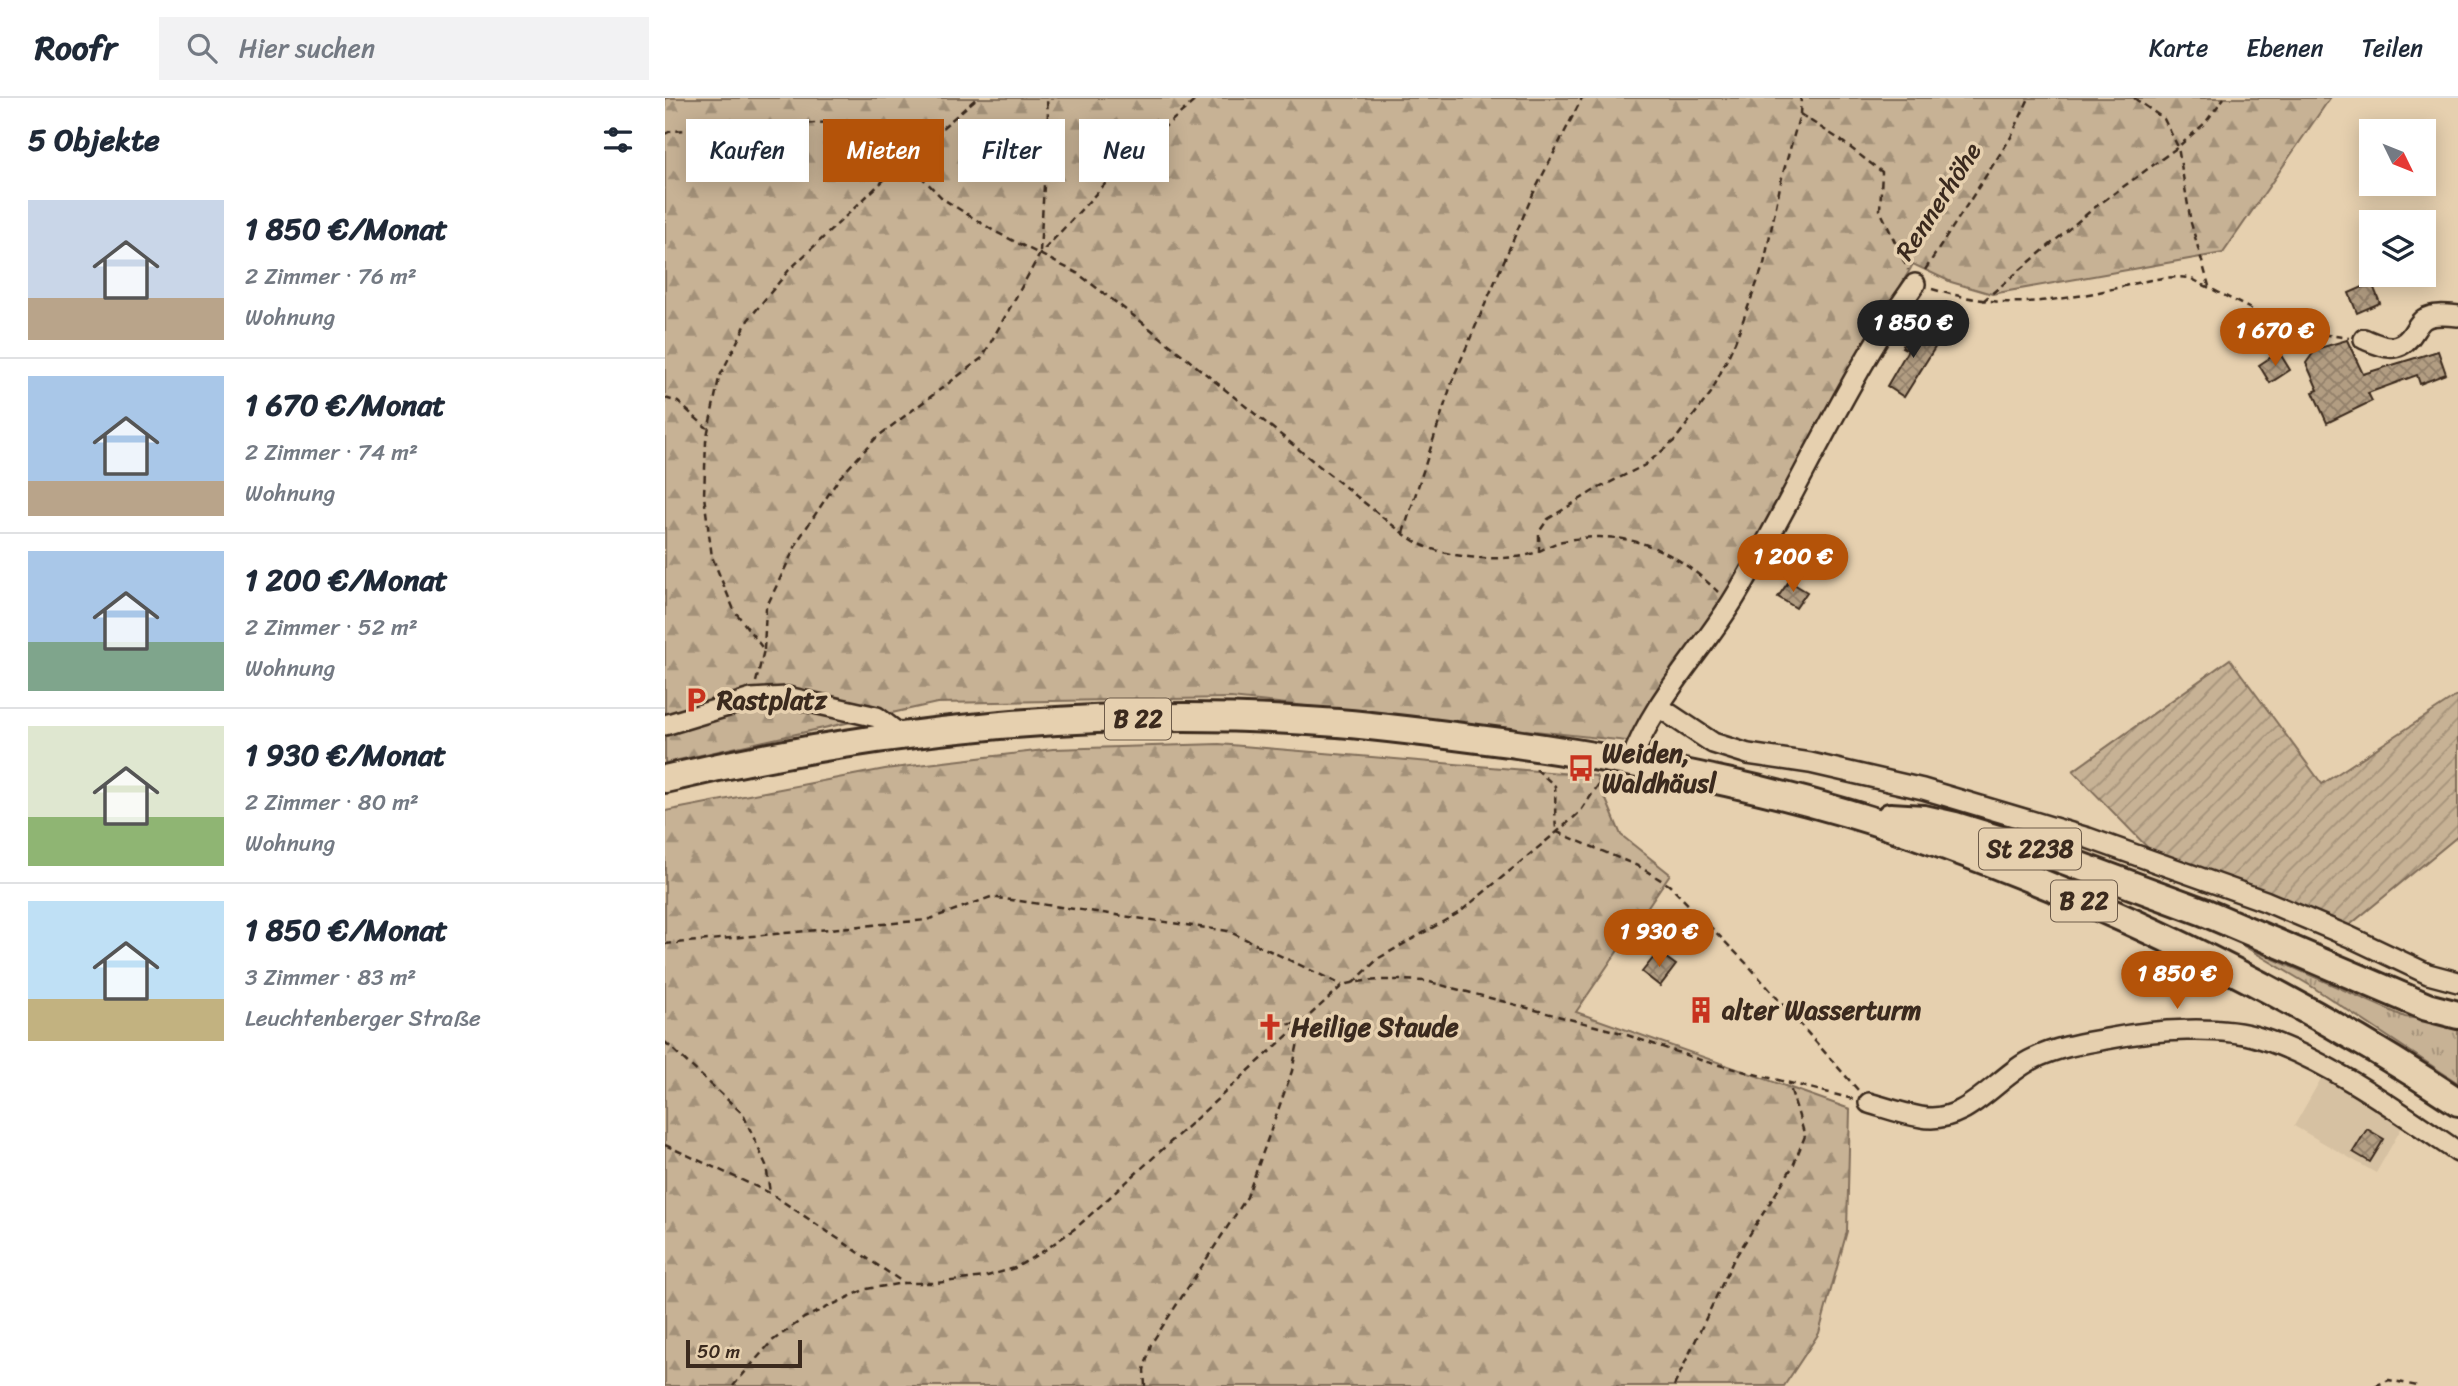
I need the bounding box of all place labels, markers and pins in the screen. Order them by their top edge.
pin: 1 850 € [1848,300,1978,360]
pin: 1 670 € [2210,308,2340,368]
pin: 1 200 € [1728,534,1858,594]
place label: Rastplatz [716,677,828,723]
parking icon: Rastplatz [681,685,711,715]
place label: Weiden, Waldhäusl [1602,730,1718,806]
bus stop icon: Weiden, Waldhäusl [1566,753,1596,783]
pin: 1 930 € [1594,910,1724,969]
pin: 1 850 € [2112,951,2242,1011]
place label: alter Wasserturm [1721,987,1922,1033]
building icon: alter Wasserturm [1686,995,1716,1025]
place label: Heilige Staude [1291,1004,1459,1050]
church icon: Heilige Staude [1255,1012,1285,1042]

